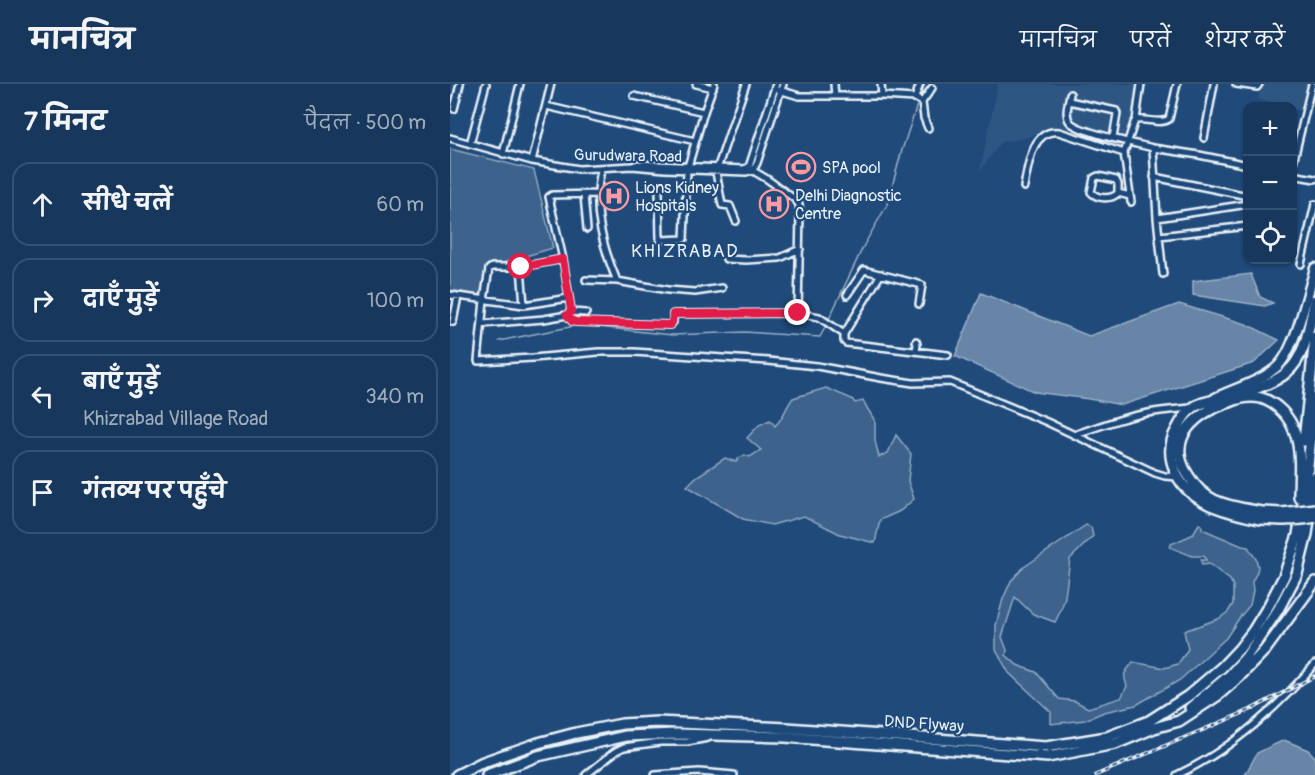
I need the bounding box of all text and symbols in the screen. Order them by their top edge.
text: मानचित्र [30,23,134,58]
text: मानचित्र [1020,27,1097,54]
text: परतें [1130,27,1171,54]
text: शेयर करें [1204,27,1285,54]
map controls [1243,102,1297,264]
button: + [1243,102,1297,156]
text: 7 मिनट [24,106,107,138]
text: पैदल · 500 m [304,110,426,135]
street label: Gurudwara Road [574,145,682,167]
sports icon: SPA pool [785,151,817,183]
button: − [1243,156,1297,210]
place label: SPA pool [822,158,881,178]
place label: Lions Kidney Hospitals [635,178,719,216]
hospital icon: Lions Kidney Hospitals [598,180,630,212]
place label: Delhi Diagnostic Centre [795,186,902,224]
icon: ahead [26,188,59,221]
hospital icon: Delhi Diagnostic Centre [758,188,790,220]
text: सीधे चलें [83,189,172,217]
text: 60 m [377,192,424,217]
button: locate [1243,210,1297,264]
district label: KHIZRABAD [631,240,739,263]
route start [507,253,533,279]
icon: right [26,284,59,317]
text: दाएँ मुड़ें [83,285,159,313]
text: 100 m [367,288,424,313]
route end [784,299,810,325]
text: बाएँ मुड़ें [83,368,159,396]
icon: left [26,380,59,413]
text: 340 m [365,384,424,409]
text: Khizrabad Village Road [83,406,268,431]
icon: arrive [26,476,59,509]
text: गंतव्य पर पहुँचे [83,477,226,505]
street label: DND Flyway [883,711,965,737]

